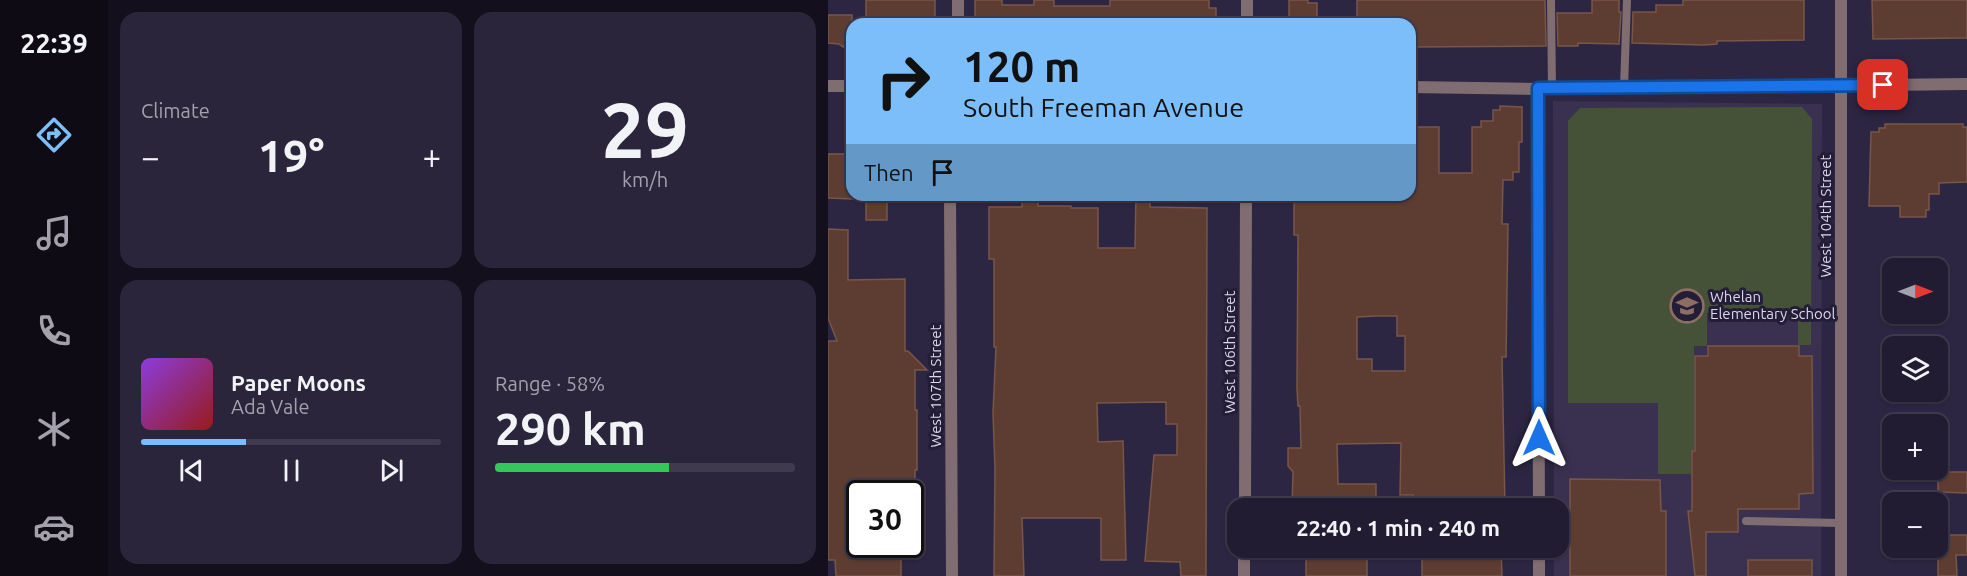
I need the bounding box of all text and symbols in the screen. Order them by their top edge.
text: 22:39 [20,28,88,58]
icon: right [864,42,942,120]
text: 120 m [963,43,1080,90]
pin [1857,59,1908,110]
icon: arrive [1866,68,1899,101]
text: 29 [601,85,689,173]
text: South Freeman Avenue [963,92,1244,122]
text: Climate [141,99,210,122]
icon: directions [33,114,75,156]
text: 19° [258,130,324,181]
text: − [141,138,160,175]
text: + [422,138,441,175]
street label: West 104th Street [1817,154,1834,277]
icon: arrive [926,156,959,189]
text: Then [864,160,914,185]
text: km/h [622,168,668,191]
icon: music [33,212,75,254]
north arrow [1882,258,1948,324]
map controls [1882,258,1948,558]
school or university icon: Whelan Elementary School [1669,288,1705,324]
place label: Whelan Elementary School [1710,288,1836,322]
street label: West 106th Street [1221,290,1238,413]
icon: phone [33,310,75,352]
street label: West 107th Street [927,324,944,447]
button: layers [1882,336,1948,402]
text: Paper Moons [231,370,366,395]
text: Range · 58% [495,372,605,395]
text: Ada Vale [231,395,309,418]
text: 290 km [495,403,646,454]
position arrow [1507,406,1571,470]
icon: climate [33,408,75,450]
button: + [1882,414,1948,480]
icon: previous [175,454,208,487]
icon: pause [275,454,308,487]
icon: next [375,454,408,487]
speed limit sign: 30 [846,480,924,558]
button: − [1882,492,1948,558]
icon: car [33,506,75,548]
text: 22:40 · 1 min · 240 m [1296,515,1500,540]

